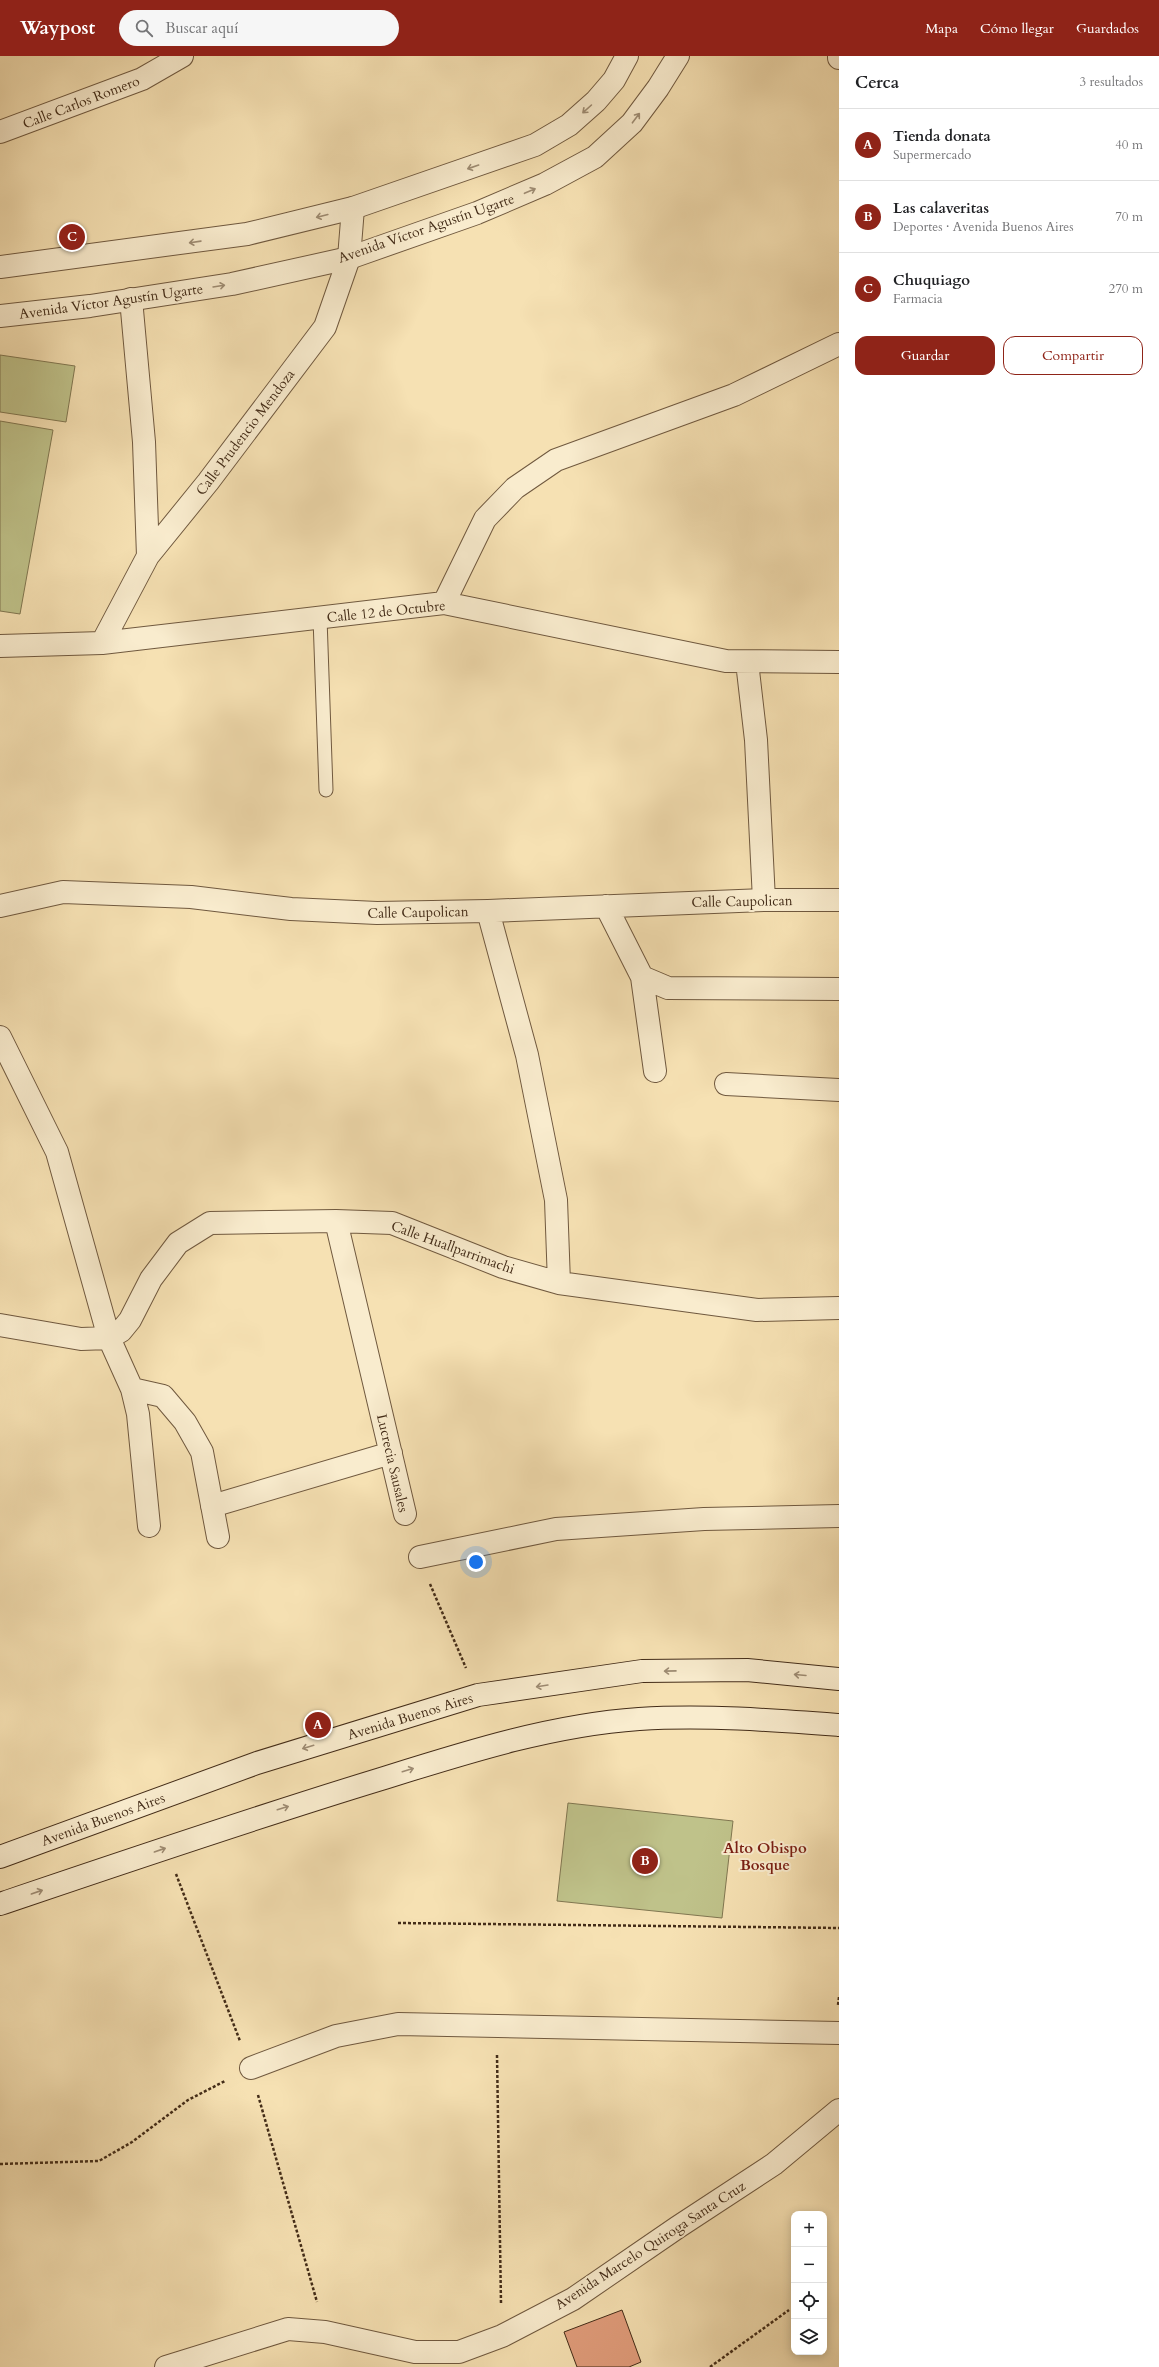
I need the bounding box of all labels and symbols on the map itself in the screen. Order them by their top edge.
street label: Calle Carlos Romero [20,71,143,133]
one-way arrow [582,104,592,114]
one-way arrow [631,113,640,124]
one-way arrow [466,164,479,171]
one-way arrow [523,187,535,194]
street label: Avenida Víctor Agustín Ugarte [335,189,517,268]
one-way arrow [316,212,329,220]
pin: C [59,222,85,252]
one-way arrow [189,238,202,246]
street label: Avenida Víctor Agustín Ugarte [18,279,204,324]
one-way arrow [212,282,225,290]
street label: Calle Prudencio Mendoza [192,365,299,499]
street label: Calle 12 de Octubre [326,596,446,627]
street label: Calle Caupolican [691,891,793,912]
street label: Calle Caupolican [367,902,469,923]
street label: Calle Huallparrimachi [388,1216,517,1279]
street label: Lucrecia Sausales [372,1412,413,1514]
your location [466,1552,486,1572]
one-way arrow [664,1667,677,1674]
one-way arrow [794,1671,807,1678]
one-way arrow [535,1682,548,1690]
street label: Avenida Buenos Aires [345,1688,475,1745]
pin: A [305,1710,331,1740]
one-way arrow [302,1744,315,1751]
one-way arrow [401,1766,414,1773]
street label: Avenida Buenos Aires [39,1788,168,1851]
one-way arrow [277,1804,290,1811]
district label: Alto Obispo Bosque [723,1838,807,1875]
one-way arrow [153,1846,166,1853]
pin: B [632,1846,658,1876]
one-way arrow [31,1887,43,1895]
street label: Avenida Marcelo Quiroga Santa Cruz [551,2176,750,2314]

